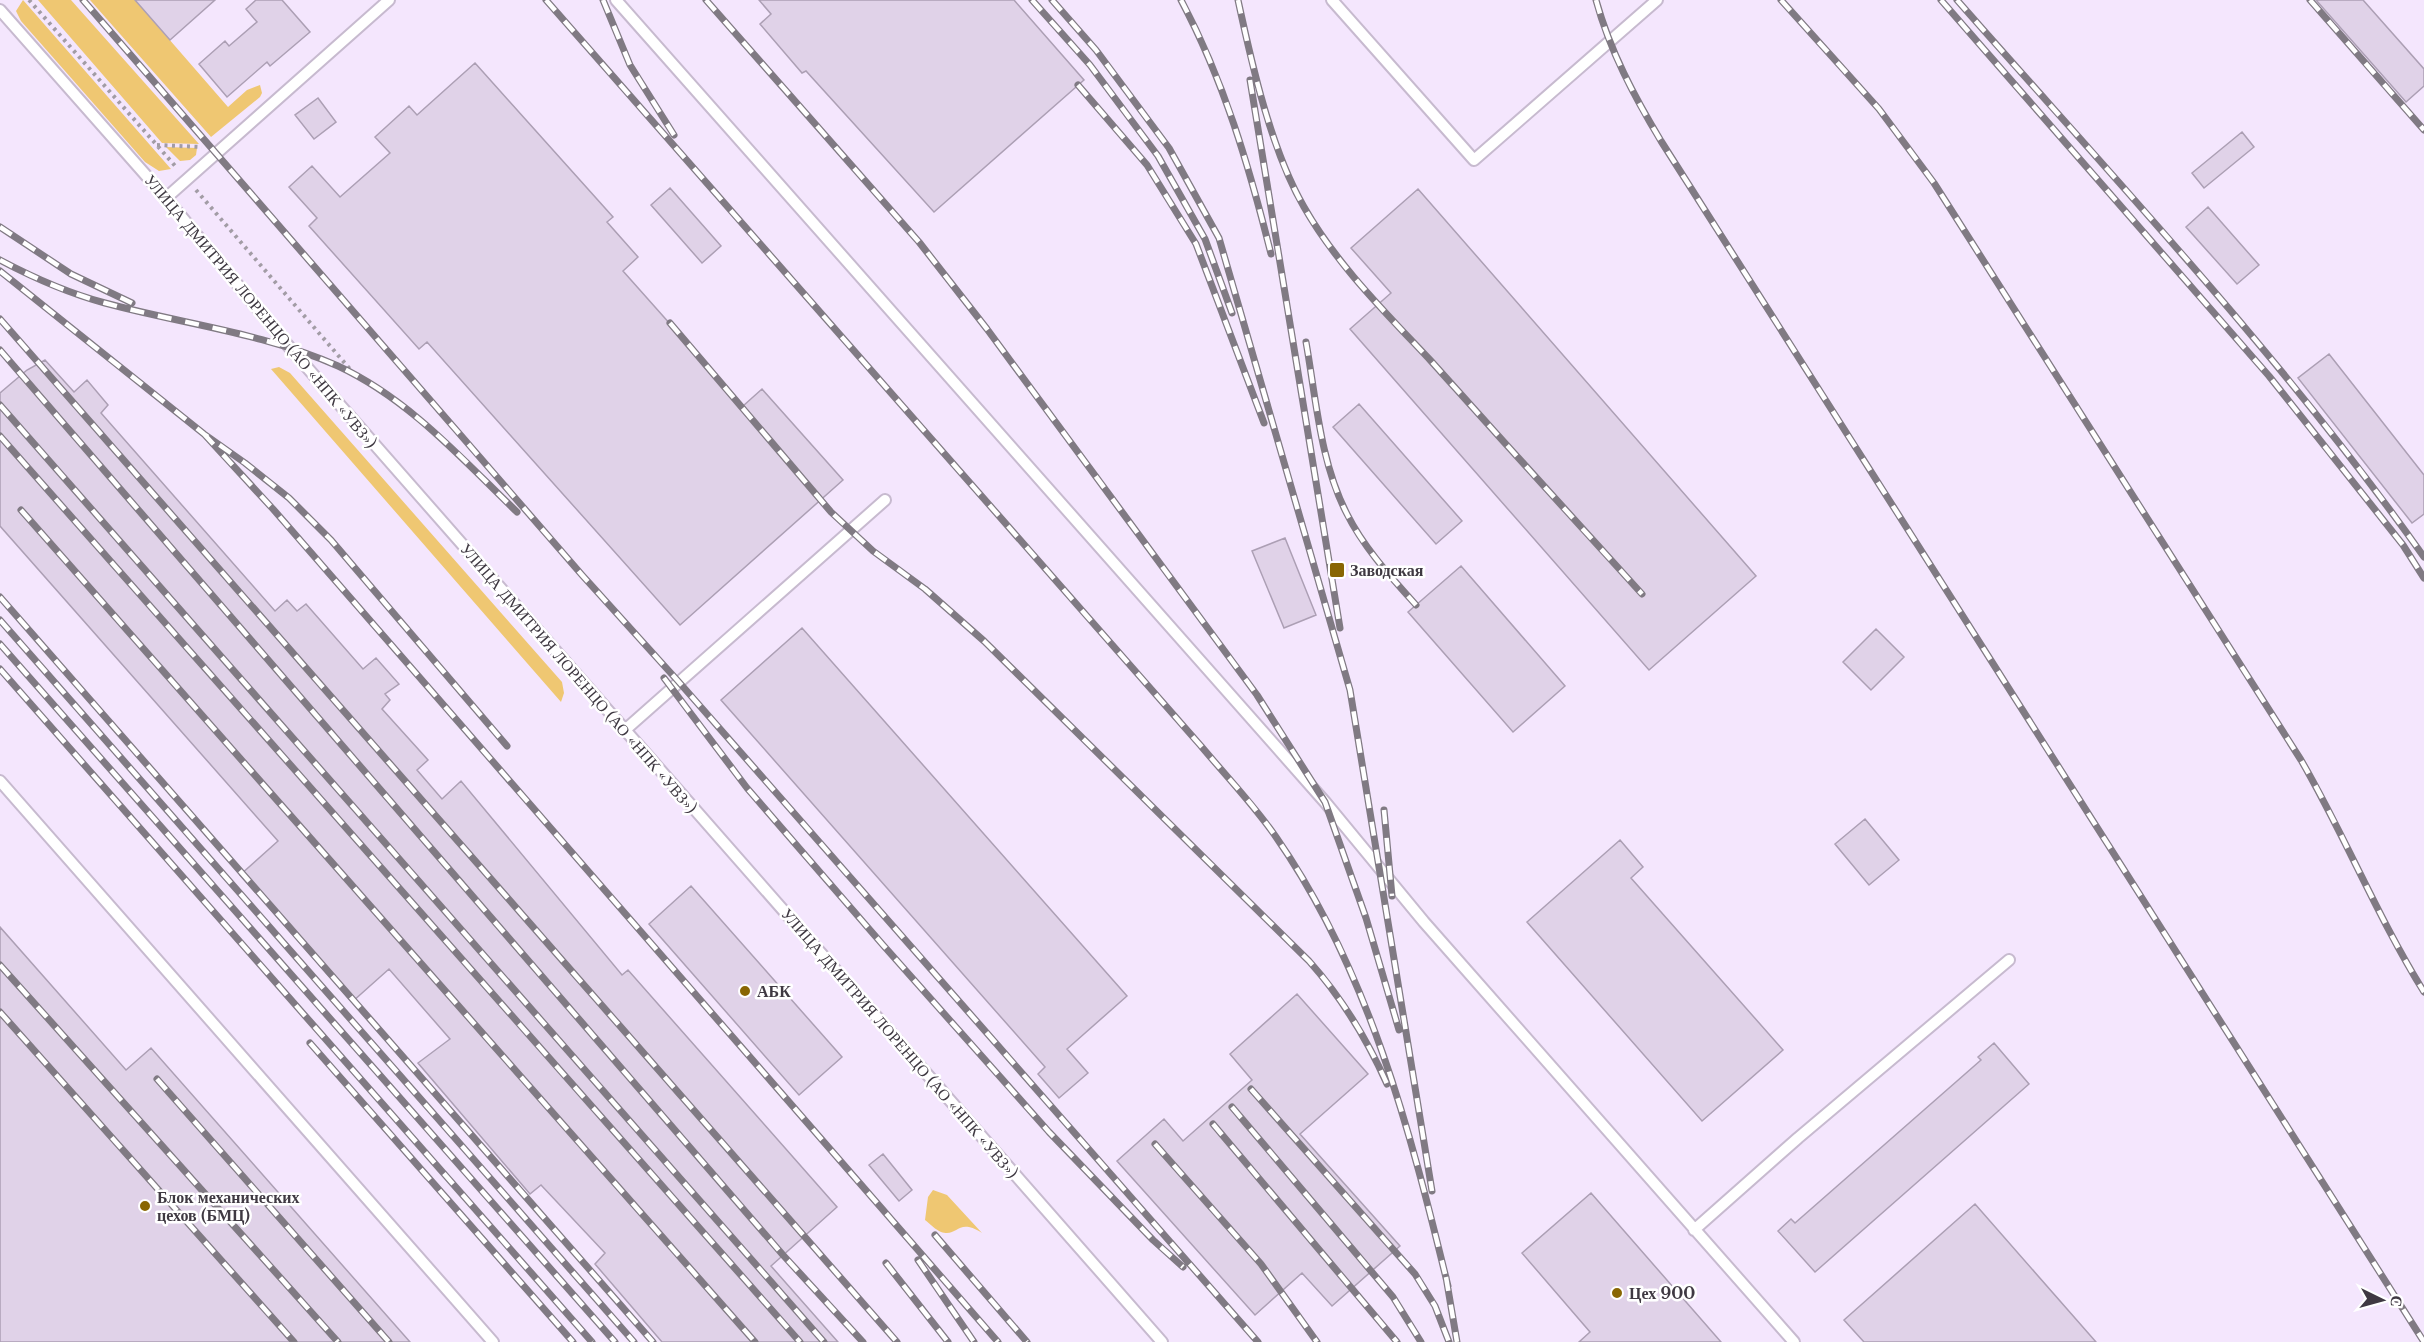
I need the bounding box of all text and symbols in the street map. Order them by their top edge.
street label: УЛИЦА ДМИТРИЯ ЛОРЕНЦО (АО «НПК «УВЗ») [140,170,382,452]
street label: УЛИЦА ДМИТРИЯ ЛОРЕНЦО (АО «НПК «УВЗ») [456,539,702,817]
place label: Заводская [1350,560,1424,580]
marker: Заводская [1328,561,1346,579]
street label: УЛИЦА ДМИТРИЯ ЛОРЕНЦО (АО «НПК «УВЗ») [777,904,1023,1182]
place label: АБК [757,981,791,1001]
marker: АБК [738,984,752,998]
place label: Блок механических цехов (БМЦ) [157,1187,300,1225]
marker: Блок механических цехов (БМЦ) [138,1199,152,1213]
north arrow [2352,1270,2412,1330]
place label: Цех 900 [1629,1283,1695,1303]
marker: Цех 900 [1610,1286,1624,1300]
text: С [2386,1295,2407,1308]

